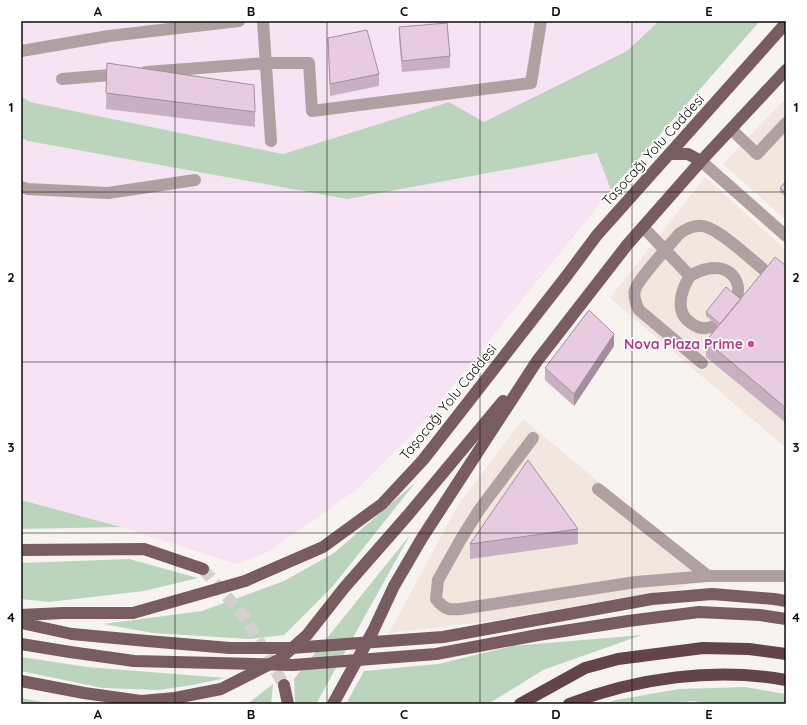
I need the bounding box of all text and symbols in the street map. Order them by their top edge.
text: A [94,3,103,19]
text: B [247,3,255,19]
text: C [400,3,408,19]
text: D [551,3,561,19]
text: E [705,3,713,19]
street label: Taşocağı Yolu Caddesi [598,90,708,210]
text: 1 [8,99,14,115]
text: 1 [793,99,799,115]
text: 2 [7,269,15,285]
text: 2 [792,269,800,285]
place label: Nova Plaza Prime [624,335,743,353]
marker: Nova Plaza Prime [746,339,756,349]
street label: Taşocağı Yolu Caddesi [396,340,500,464]
text: 3 [8,439,15,455]
text: 3 [793,439,800,455]
text: 4 [7,609,15,625]
text: 4 [792,609,800,625]
text: A [94,706,103,722]
text: B [247,706,255,722]
text: C [400,706,408,722]
text: D [551,706,561,722]
text: E [705,706,713,722]

